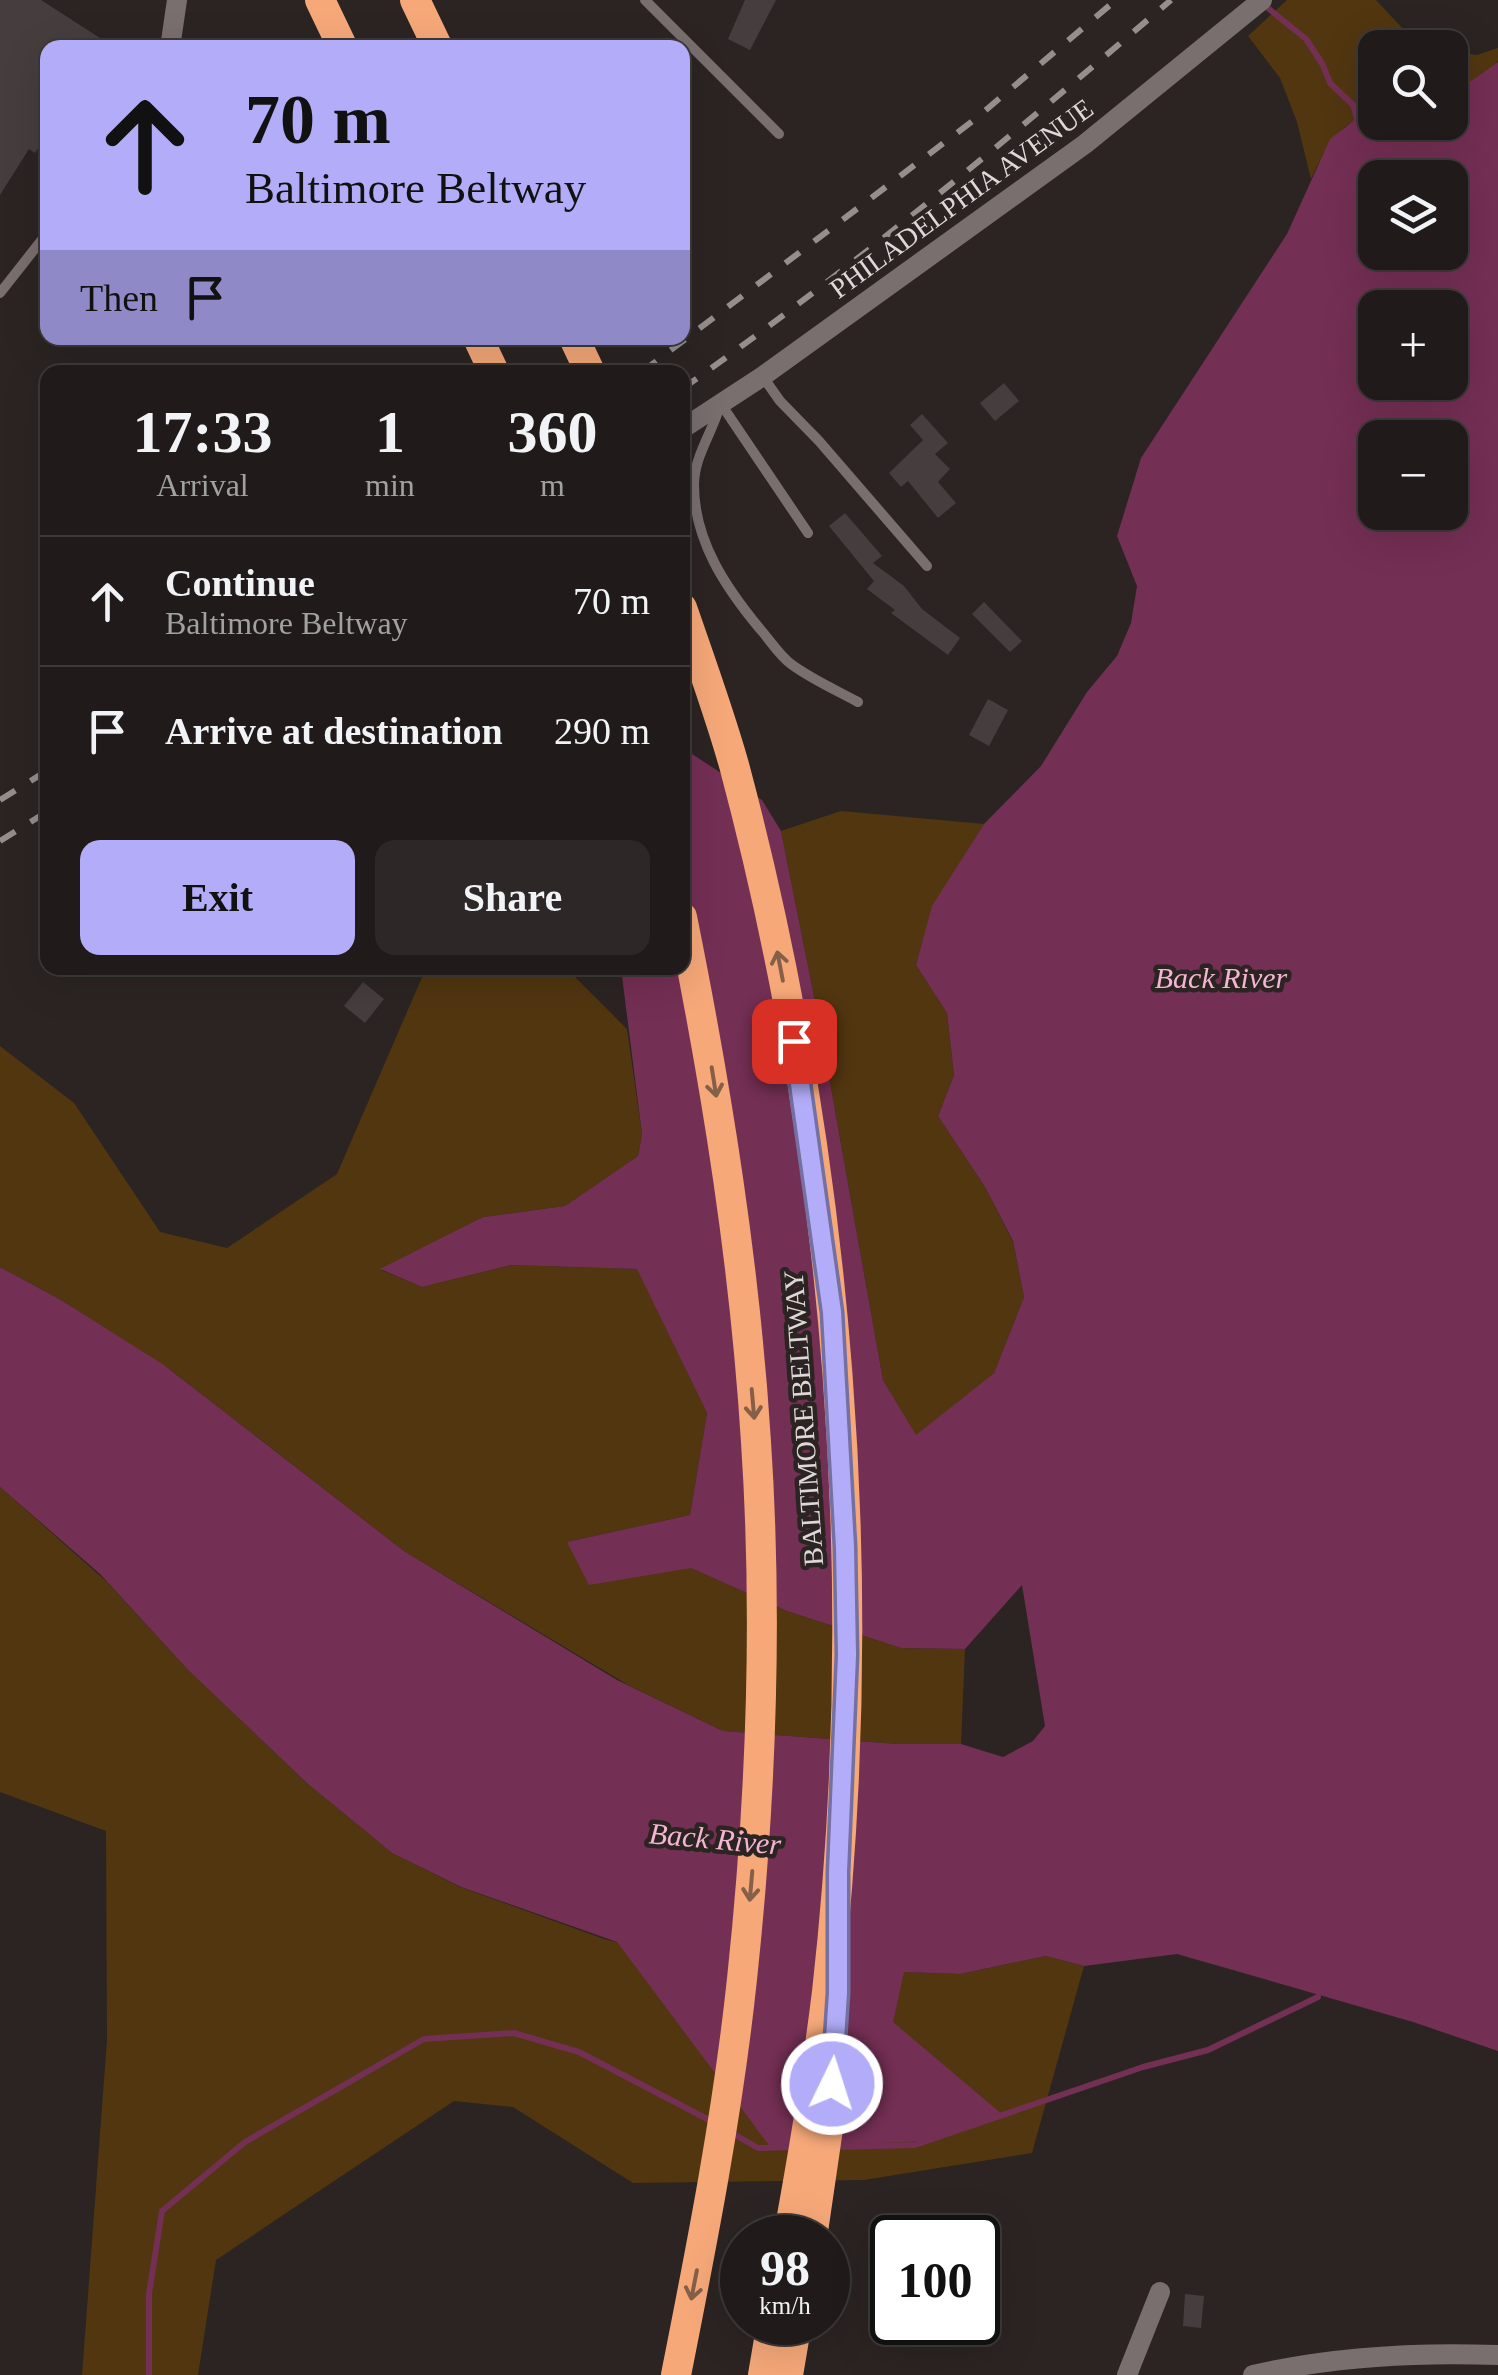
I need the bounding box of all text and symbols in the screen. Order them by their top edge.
map controls [1358,30,1468,530]
button: search [1358,30,1468,140]
icon: ahead [80,80,210,210]
text: 70 m [245,81,391,158]
street label: PHILADELPHIA AVENUE [824,93,1099,304]
button: layers [1358,160,1468,270]
text: Baltimore Beltway [245,163,586,213]
icon: arrive [178,270,233,325]
text: Then [80,277,158,319]
button: + [1358,290,1468,400]
text: 17:33 [133,399,273,465]
text: 1 [375,399,405,465]
text: 360 [507,399,597,465]
button: − [1358,420,1468,530]
text: Arrival [156,467,249,503]
text: min [365,467,415,503]
text: m [540,467,565,503]
text: Continue [165,562,315,604]
icon: ahead [80,574,135,629]
text: 70 m [573,580,650,622]
text: Baltimore Beltway [165,605,408,641]
icon: arrive [80,704,135,759]
text: Arrive at destination [165,710,503,752]
text: 290 m [554,710,650,752]
button: Exit [80,840,355,955]
button: Share [375,840,650,955]
one-way arrow [769,951,788,983]
water label: Back River [1155,961,1288,994]
pin [752,999,837,1084]
icon: arrive [767,1014,822,1069]
one-way arrow [706,1065,724,1097]
street label: BALTIMORE BELTWAY [778,1269,829,1567]
one-way arrow [743,1388,762,1420]
water label: Back River [648,1816,783,1861]
one-way arrow [741,1870,760,1902]
position arrow [780,2032,884,2136]
speed limit sign: 100 [870,2215,1000,2345]
text: 98 [760,2240,810,2296]
one-way arrow [683,2268,702,2300]
text: km/h [759,2292,811,2319]

